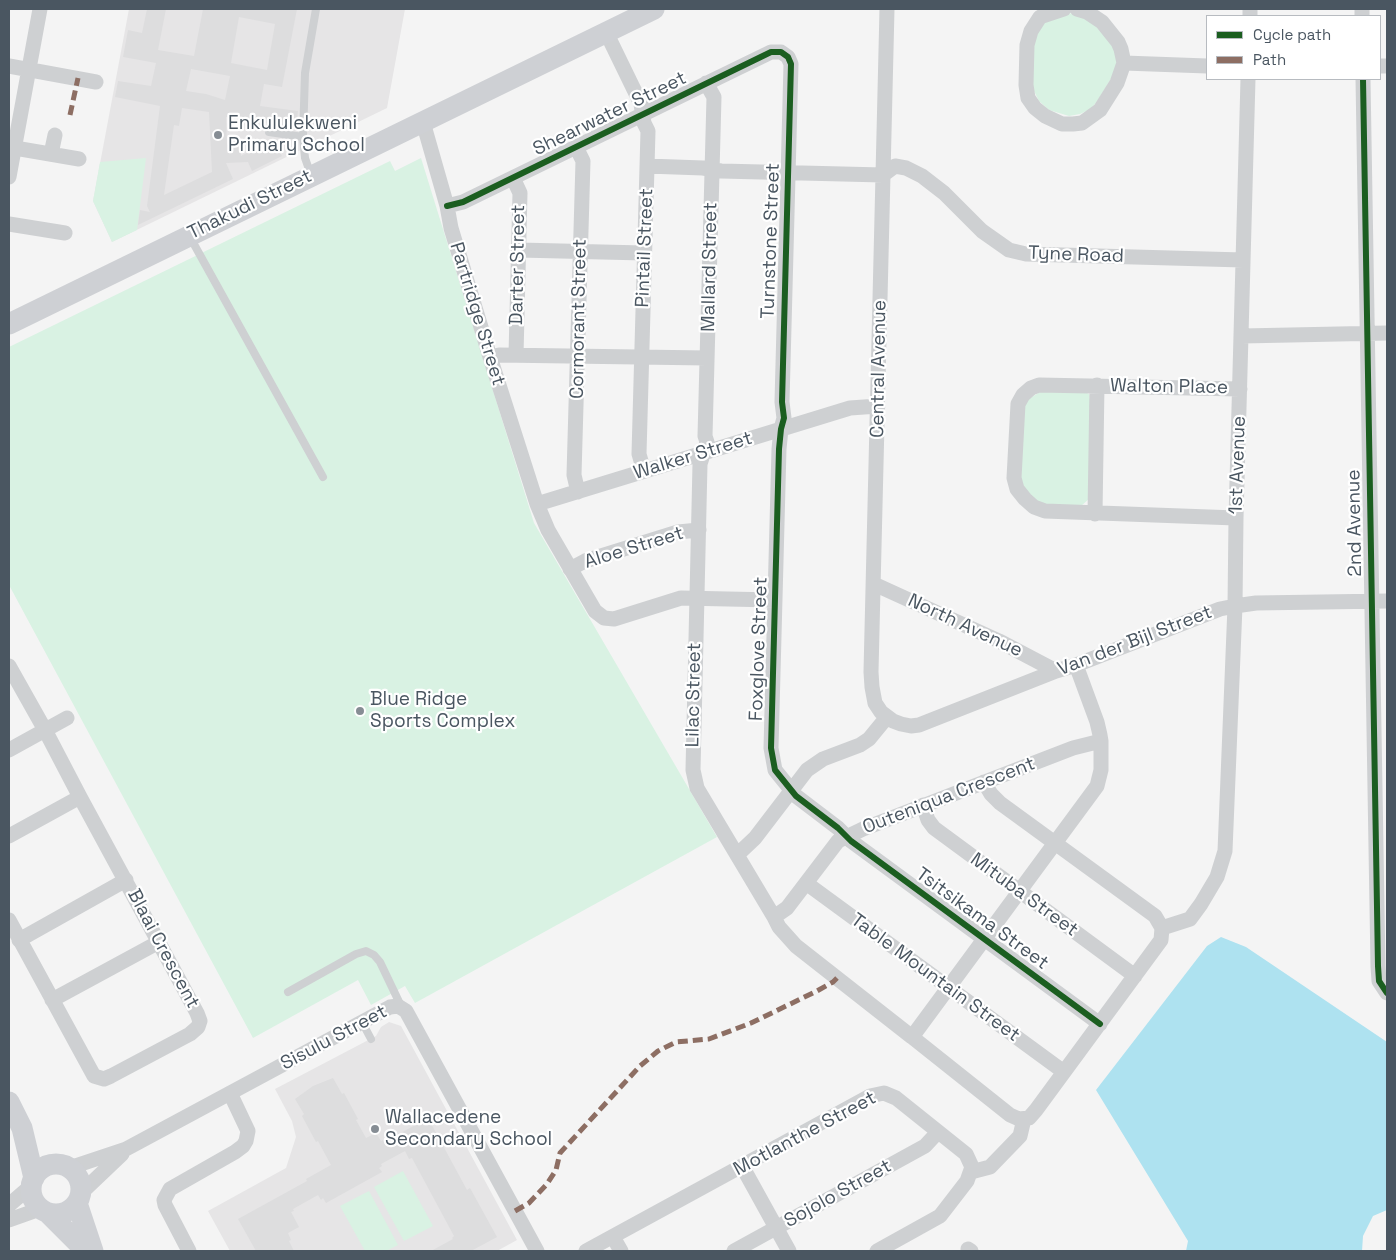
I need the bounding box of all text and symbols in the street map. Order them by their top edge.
legend [1206,15,1381,80]
text: Cycle path [1253,25,1331,44]
text: Path [1253,50,1286,69]
street label: Shearwater Street [530,67,690,161]
place label: Enkululekweni Primary School [228,113,365,157]
marker: Enkululekweni Primary School [212,129,224,141]
street label: Turnstone Street [757,163,785,319]
street label: Thakudi Street [184,165,316,245]
street label: Pintail Street [632,188,658,308]
street label: Mallard Street [697,202,723,332]
street label: Darter Street [506,205,530,325]
street label: Cormorant Street [566,239,592,399]
street label: Partridge Street [444,240,510,388]
street label: Tyne Road [1028,242,1124,268]
street label: Central Avenue [866,300,892,438]
street label: Walton Place [1110,375,1228,399]
street label: 1st Avenue [1225,415,1251,515]
street label: Walker Street [631,427,755,485]
street label: 2nd Avenue [1343,469,1367,577]
street label: Aloe Street [582,522,686,574]
street label: Foxglove Street [745,577,773,721]
street label: North Avenue [904,589,1026,663]
street label: Van der Bijl Street [1055,601,1215,681]
street label: Lilac Street [682,642,706,748]
place label: Blue Ridge Sports Complex [370,689,515,733]
marker: Blue Ridge Sports Complex [354,705,366,717]
street label: Outeniqua Crescent [860,753,1038,839]
street label: Mituba Street [966,848,1082,942]
street label: Tsitsikama Street [911,863,1053,975]
street label: Blaai Crescent [122,886,204,1012]
street label: Table Mountain Street [846,909,1024,1047]
street label: Sisulu Street [277,1000,391,1076]
street label: Motlanthe Street [730,1087,880,1181]
place label: Wallacedene Secondary School [385,1107,552,1151]
marker: Wallacedene Secondary School [369,1123,381,1135]
street label: Sojolo Street [780,1155,896,1233]

